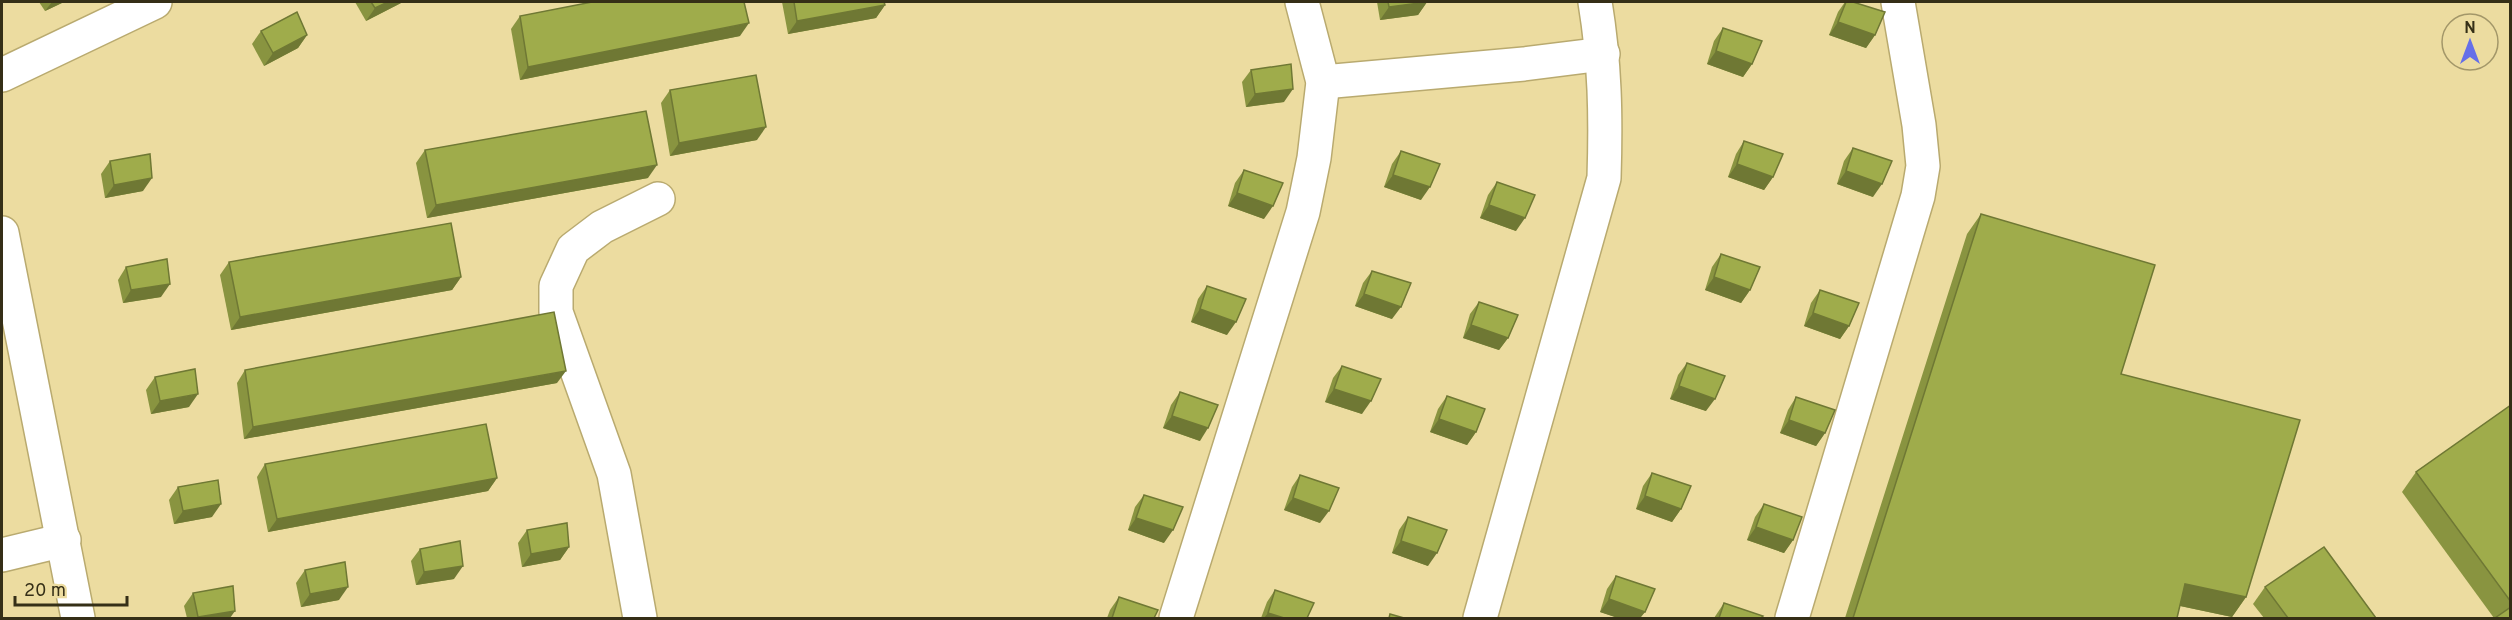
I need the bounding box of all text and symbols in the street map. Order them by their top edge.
north arrow [2440,12,2500,72]
text: N [2464,19,2476,39]
scale bar [15,569,128,607]
text: 20 m [24,580,66,603]

